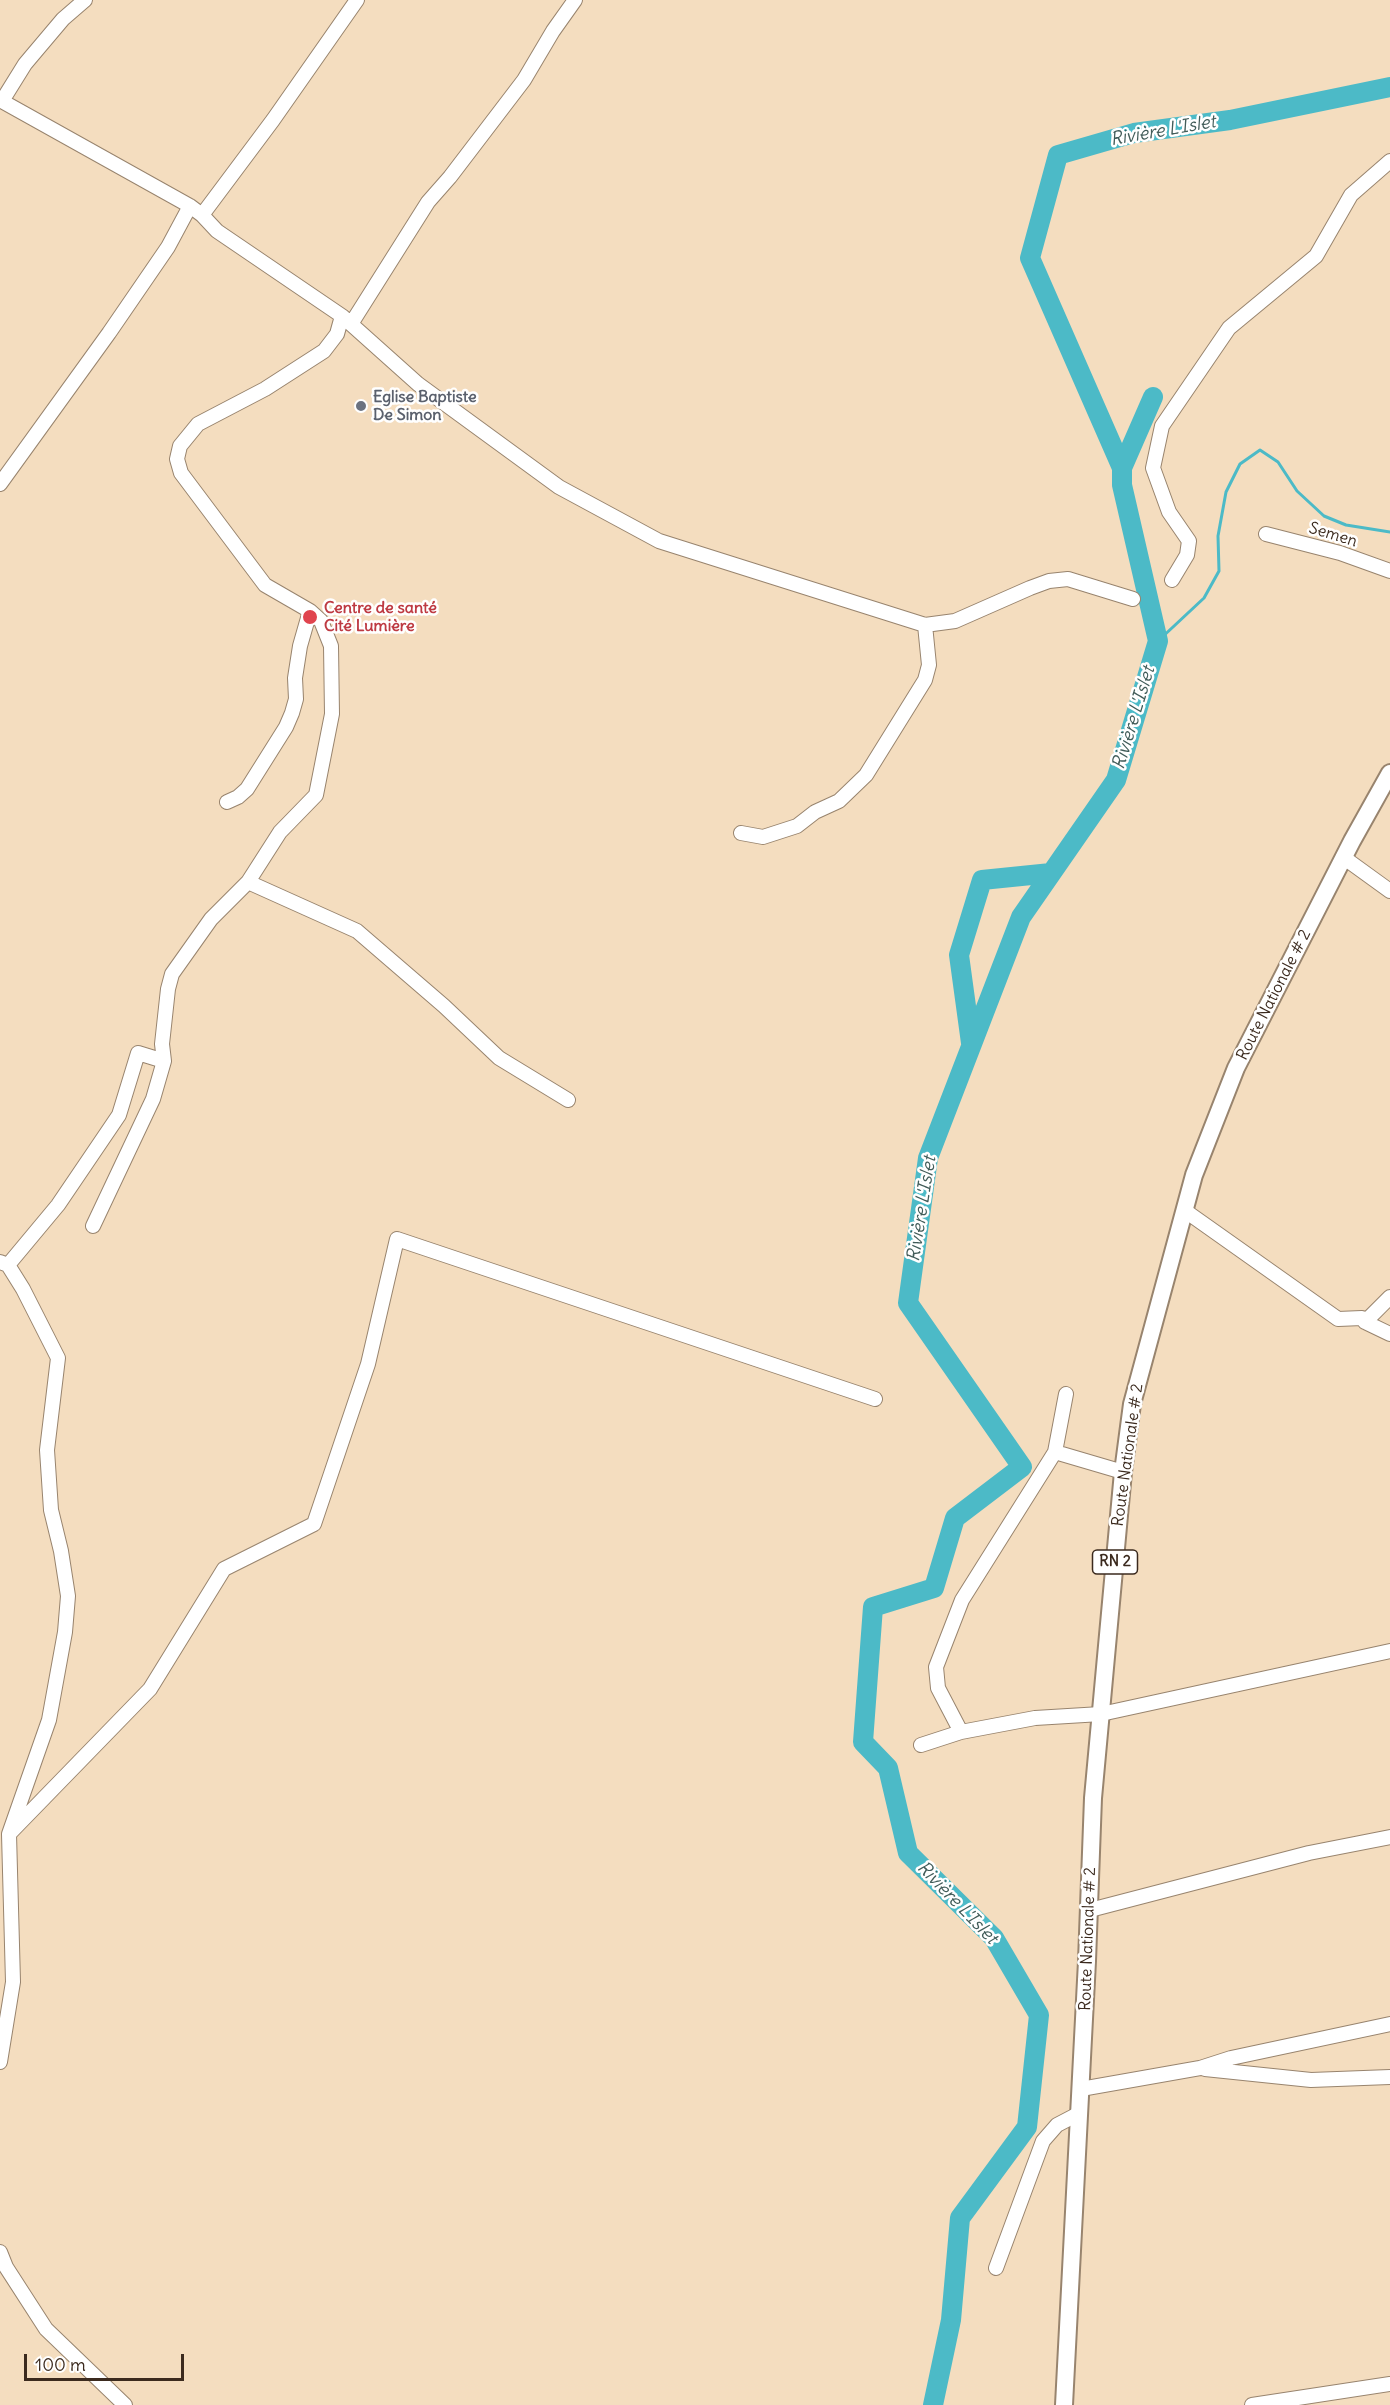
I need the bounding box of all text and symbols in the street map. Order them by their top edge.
water label: Rivière L'Islet [1109,111,1217,151]
place label: Eglise Baptiste De Simon [373,387,477,425]
marker: Eglise Baptiste De Simon [354,399,368,413]
street label: Semen [1307,519,1359,551]
place label: Centre de santé Cité Lumière [324,598,437,636]
marker: Centre de santé Cité Lumière [301,608,319,626]
water label: Rivière L'Islet [1108,664,1160,772]
street label: Route Nationale # 2 [1233,927,1315,1063]
water label: Rivière L'Islet [903,1155,941,1263]
street label: Route Nationale # 2 [1108,1382,1148,1528]
road number: RN 2 [1092,1550,1138,1574]
water label: Rivière L'Islet [912,1857,1002,1949]
street label: Route Nationale # 2 [1076,1867,1100,2011]
scale bar [27,2342,188,2380]
text: 100 m [35,2353,86,2376]

